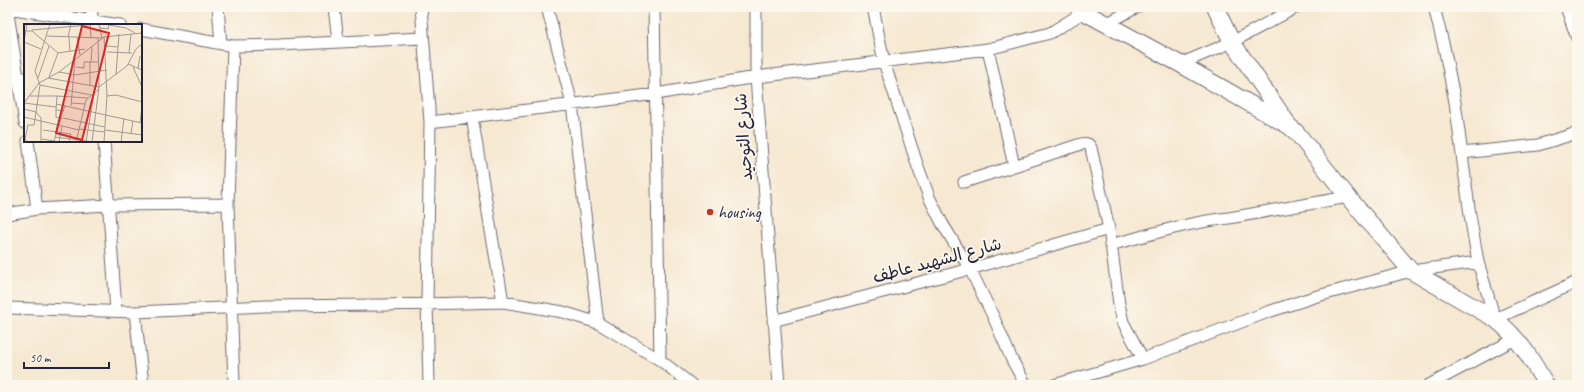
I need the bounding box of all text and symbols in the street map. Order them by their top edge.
inset map [24,24,142,142]
street label: شارع التوحيد [730,92,758,181]
place label: housing [718,202,762,223]
marker: housing [705,207,715,217]
street label: شارع الشهيد عاطف [870,233,1004,289]
scale bar [24,344,109,370]
text: 50 m [30,350,52,366]

